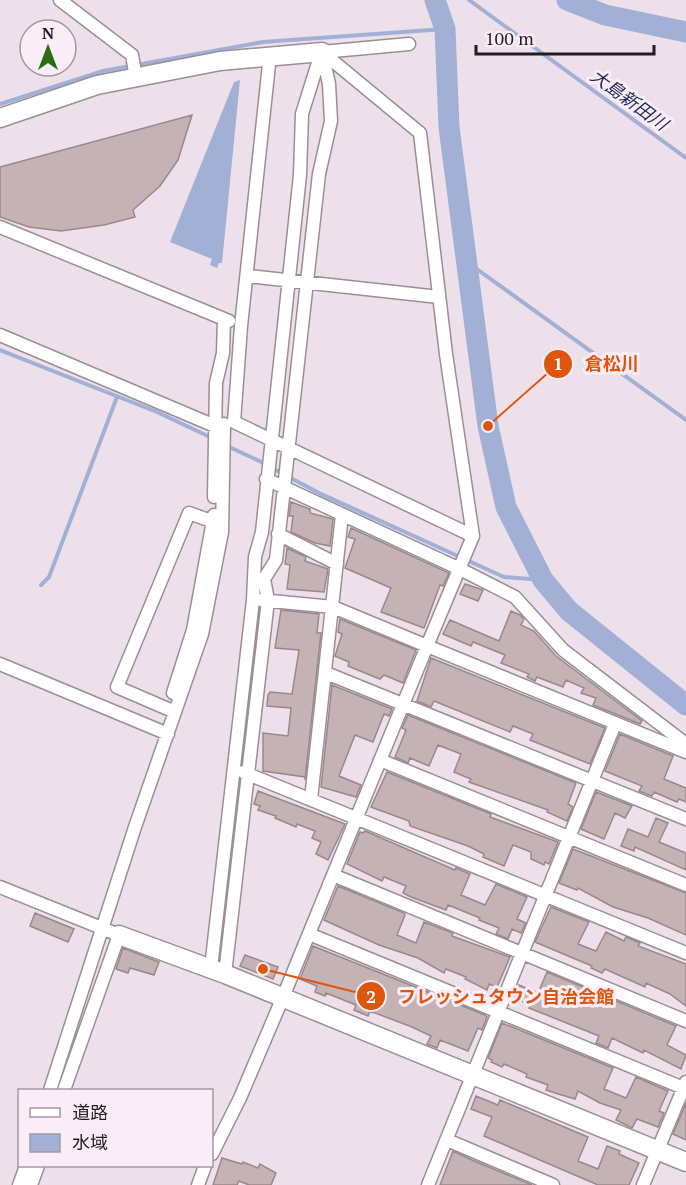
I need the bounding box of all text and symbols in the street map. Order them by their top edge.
north arrow [18,18,78,78]
scale bar [476,18,654,56]
text: N [42,22,54,44]
text: 100 m [485,26,534,50]
water label: 大島新田川 [586,63,675,137]
callout: 倉松川 [543,346,651,382]
text: 1 [553,351,563,375]
text: 倉松川 [585,351,639,375]
callout: フレッシュタウン自治会館 [356,978,626,1014]
text: 2 [366,984,376,1008]
text: フレッシュタウン自治会館 [398,984,614,1008]
legend [18,1089,213,1167]
text: 道路 [72,1100,108,1124]
text: 水域 [72,1130,108,1154]

